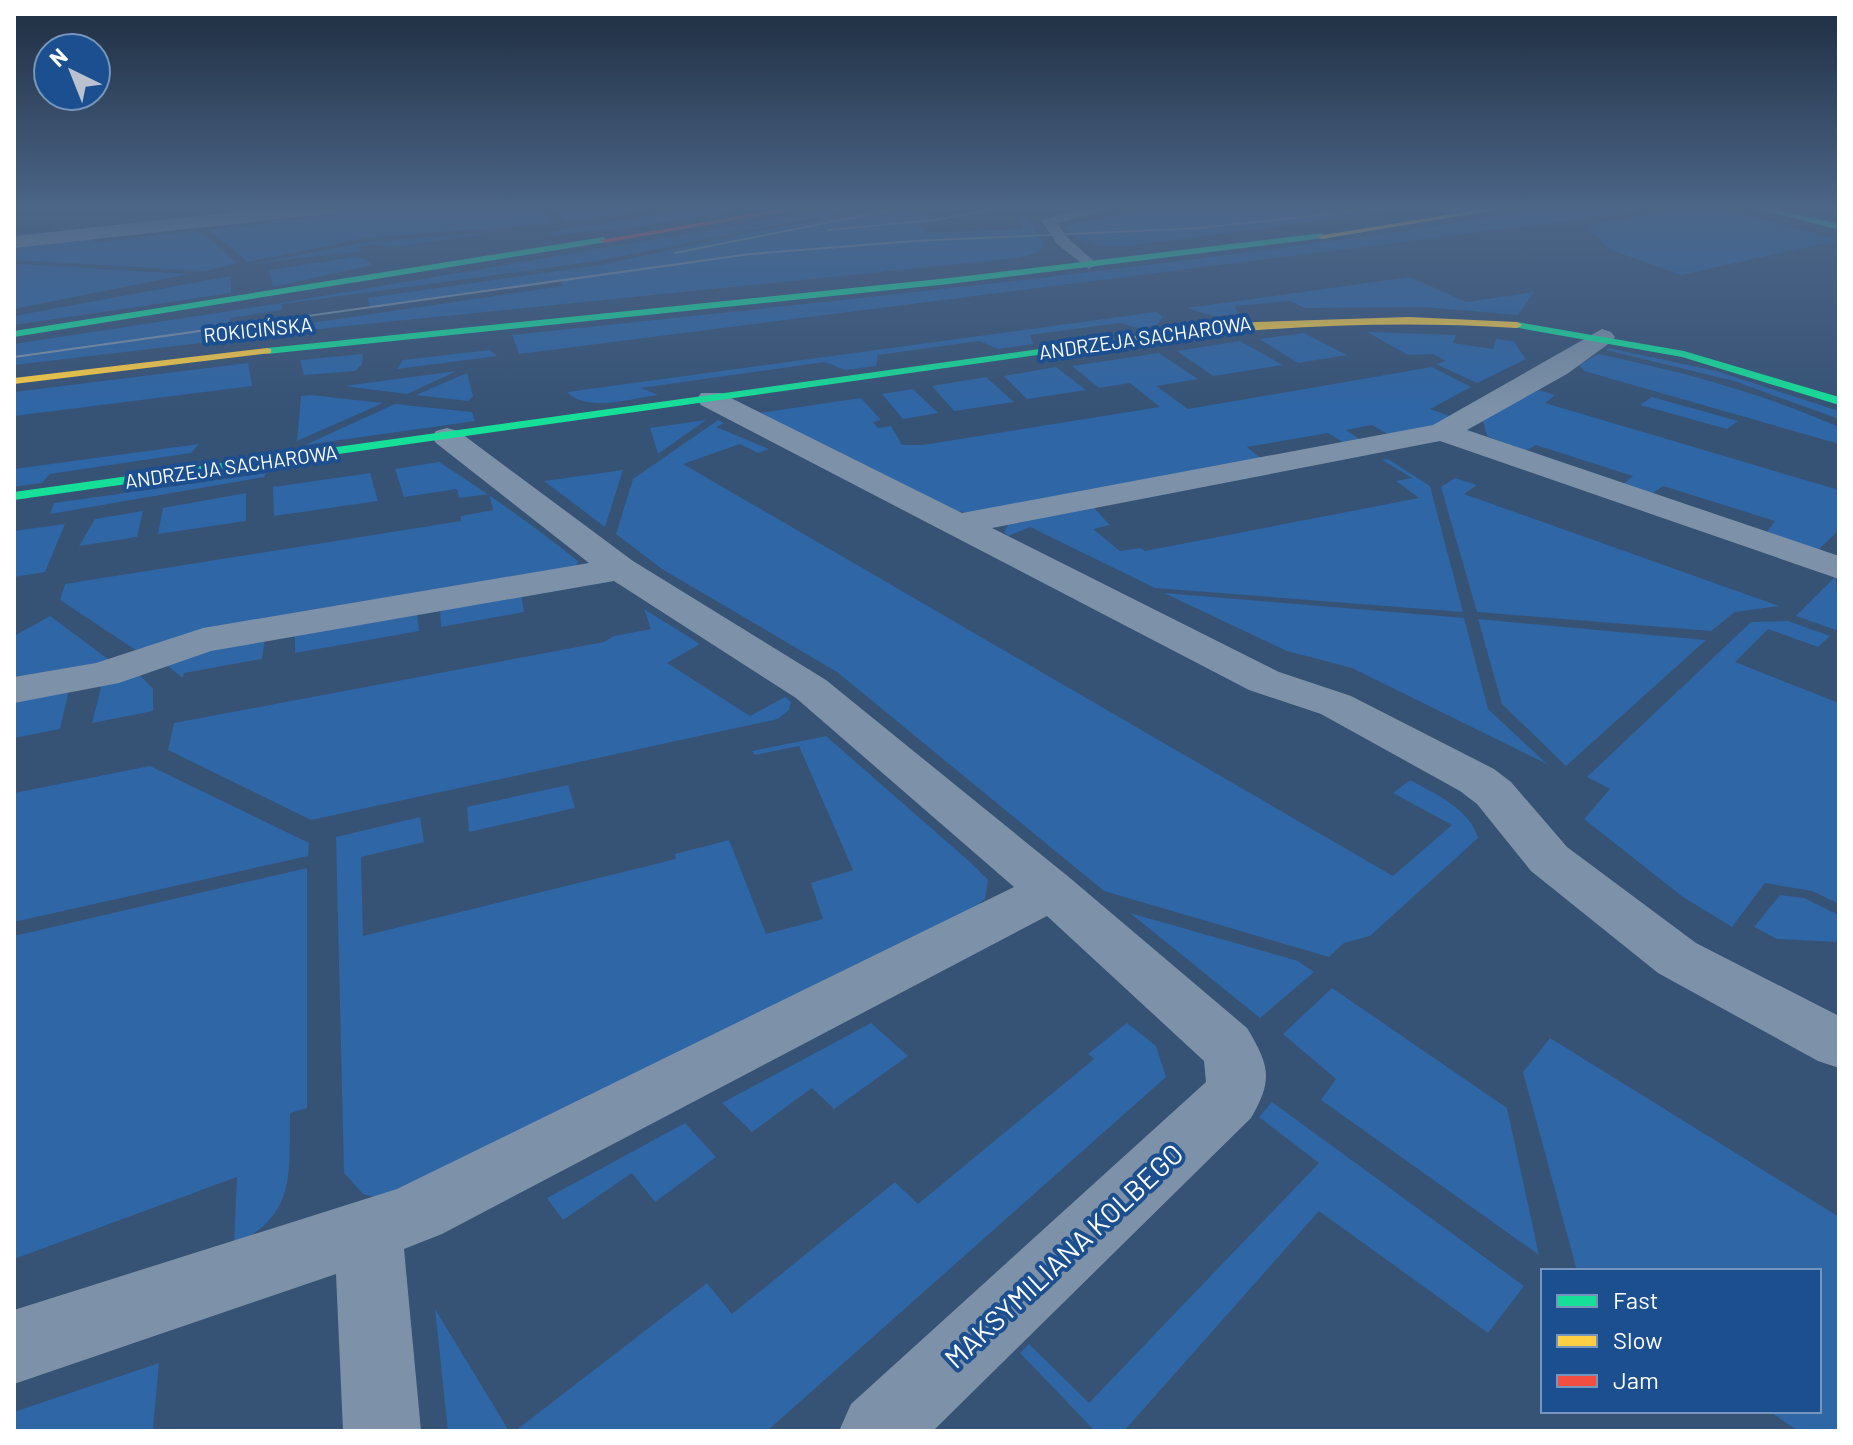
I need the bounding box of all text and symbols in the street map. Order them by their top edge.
north arrow [32,32,112,112]
text: N [43,42,72,71]
street label: ANDRZEJA SACHAROWA [1037,310,1253,364]
street label: ROKICIŃSKA [202,311,314,347]
street label: ANDRZEJA SACHAROWA [123,439,339,493]
street label: MAKSYMILIANA KOLBEGO [937,1136,1190,1375]
legend [1541,1269,1821,1413]
text: Fast [1613,1285,1658,1314]
text: Slow [1613,1325,1662,1354]
text: Jam [1613,1365,1659,1394]

